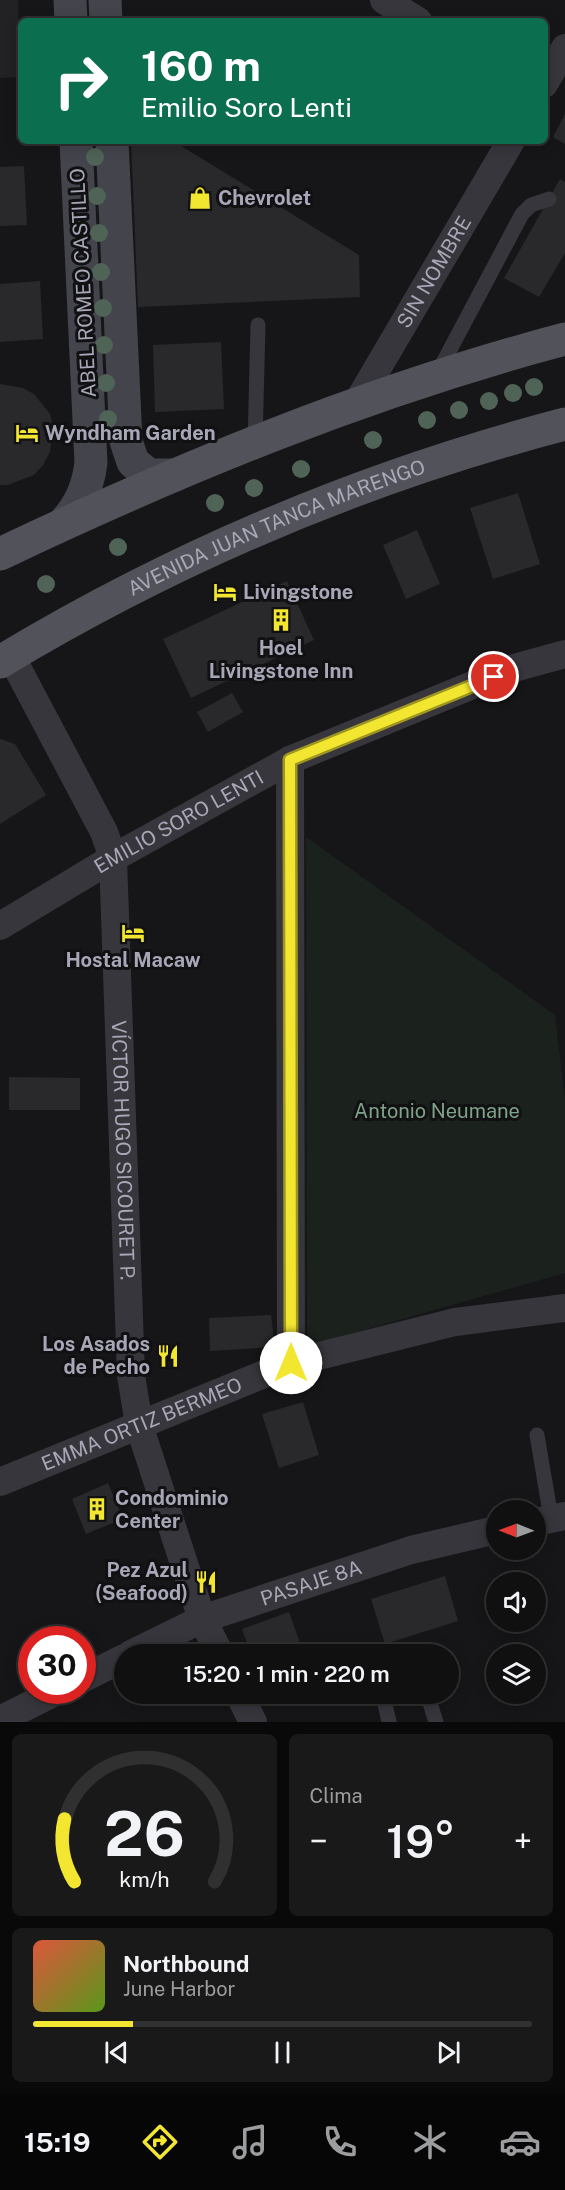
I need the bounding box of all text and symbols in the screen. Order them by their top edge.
text: 160 m [141,41,261,90]
icon: right [42,42,120,120]
text: Emilio Soro Lenti [141,91,352,123]
street label: ABEL ROMEO CASTILLO [65,168,101,398]
shop icon: Chevrolet [187,185,213,211]
place label: Chevrolet [218,186,311,210]
street label: SIN NOMBRE [392,212,476,332]
hotel icon: Wyndham Garden [14,420,40,446]
place label: Wyndham Garden [45,421,216,445]
street label: AVENIDA JUAN TANCA MARENGO [124,455,428,601]
hotel icon: Livingstone [212,579,238,605]
place label: Livingstone [243,580,353,604]
building icon: Hoel Livingstone Inn [268,607,294,633]
place label: Hoel Livingstone Inn [209,636,353,683]
pin [468,651,519,702]
icon: arrive [477,660,510,693]
street label: EMILIO SORO LENTI [90,765,268,879]
hotel icon: Hostal Macaw [120,920,146,946]
place label: Hostal Macaw [65,948,201,972]
street label: VÍCTOR HUGO SICOURET P. [107,1020,140,1281]
park label: Antonio Neumane [354,1099,520,1123]
position arrow [259,1331,323,1395]
place label: Los Asados de Pecho [42,1332,150,1379]
restaurant icon: Los Asados de Pecho [155,1343,181,1369]
street label: EMMA ORTIZ BERMEO [38,1372,246,1476]
place label: Condominio Center [115,1486,228,1533]
building icon: Condominio Center [84,1496,110,1522]
north arrow [486,1500,546,1560]
map controls [486,1500,546,1704]
street label: PASAJE 8A [257,1555,365,1611]
place label: Pez Azul (Seafood) [95,1558,188,1605]
restaurant icon: Pez Azul (Seafood) [193,1569,219,1595]
button: sound [486,1572,546,1632]
speed limit sign: 30 [18,1626,96,1704]
button: layers [486,1644,546,1704]
text: 15:20 · 1 min · 220 m [183,1661,390,1687]
text: Clima [310,1784,363,1808]
text: 26 [104,1797,185,1870]
text: 19° [386,1815,455,1868]
text: − [310,1822,328,1860]
text: + [514,1822,532,1860]
text: km/h [119,1867,169,1892]
text: Northbound [123,1951,249,1977]
text: June Harbor [123,1977,235,2001]
icon: previous [100,2036,133,2069]
icon: pause [266,2036,299,2069]
icon: next [432,2036,465,2069]
icon: directions [139,2121,181,2163]
icon: music [229,2121,271,2163]
icon: phone [319,2121,361,2163]
icon: climate [409,2121,451,2163]
icon: car [499,2121,541,2163]
text: 15:19 [24,2126,90,2158]

